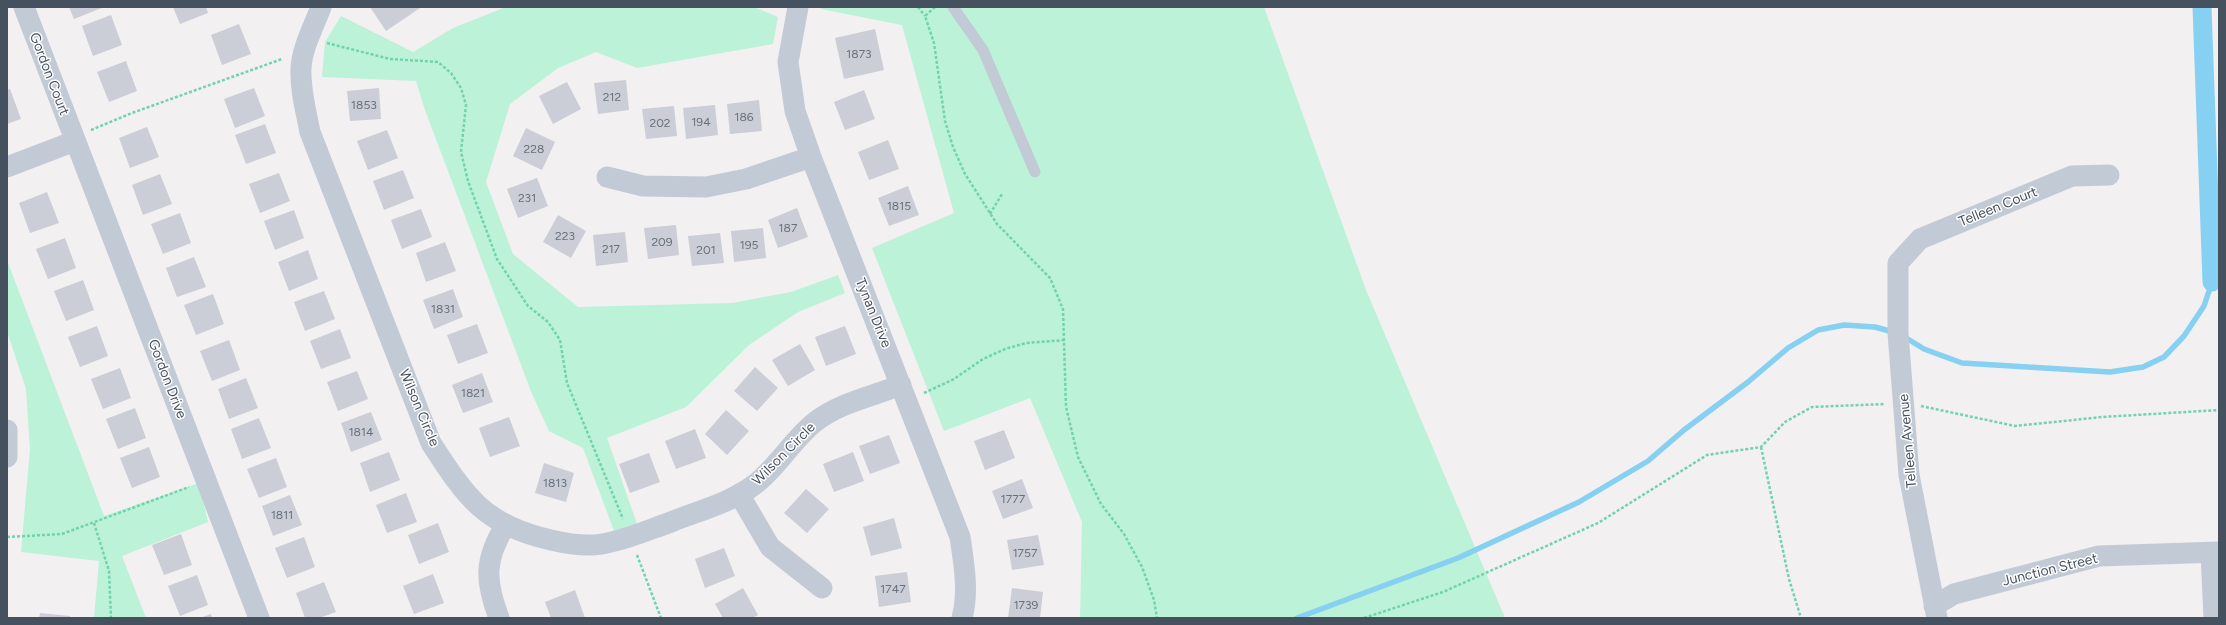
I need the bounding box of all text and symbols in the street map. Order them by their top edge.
street label: Gordon Court [26,30,72,118]
house number: 1873 [846,47,872,61]
house number: 212 [603,90,621,104]
house number: 1853 [351,98,377,112]
house number: 186 [734,110,754,124]
house number: 194 [691,115,711,129]
house number: 202 [649,116,671,130]
house number: 228 [524,142,544,156]
street label: Telleen Court [1956,184,2040,230]
house number: 231 [518,191,536,205]
house number: 1815 [887,199,911,213]
house number: 187 [779,221,797,235]
house number: 223 [555,229,575,243]
house number: 209 [651,235,673,249]
house number: 195 [740,238,758,252]
house number: 217 [602,242,620,256]
house number: 201 [696,243,716,257]
street label: Tynan Drive [851,276,895,350]
house number: 1831 [431,302,455,316]
street label: Gordon Drive [144,337,190,421]
street label: Wilson Circle [395,367,443,449]
house number: 1821 [461,386,485,400]
street label: Telleen Avenue [1896,393,1920,489]
street label: Wilson Circle [749,419,819,489]
house number: 1814 [349,425,373,439]
house number: 1813 [543,476,567,490]
house number: 1777 [1001,492,1025,506]
house number: 1811 [271,508,293,522]
house number: 1757 [1013,546,1037,560]
street label: Junction Street [2001,550,2099,590]
house number: 1747 [880,582,906,596]
house number: 1739 [1014,598,1038,612]

